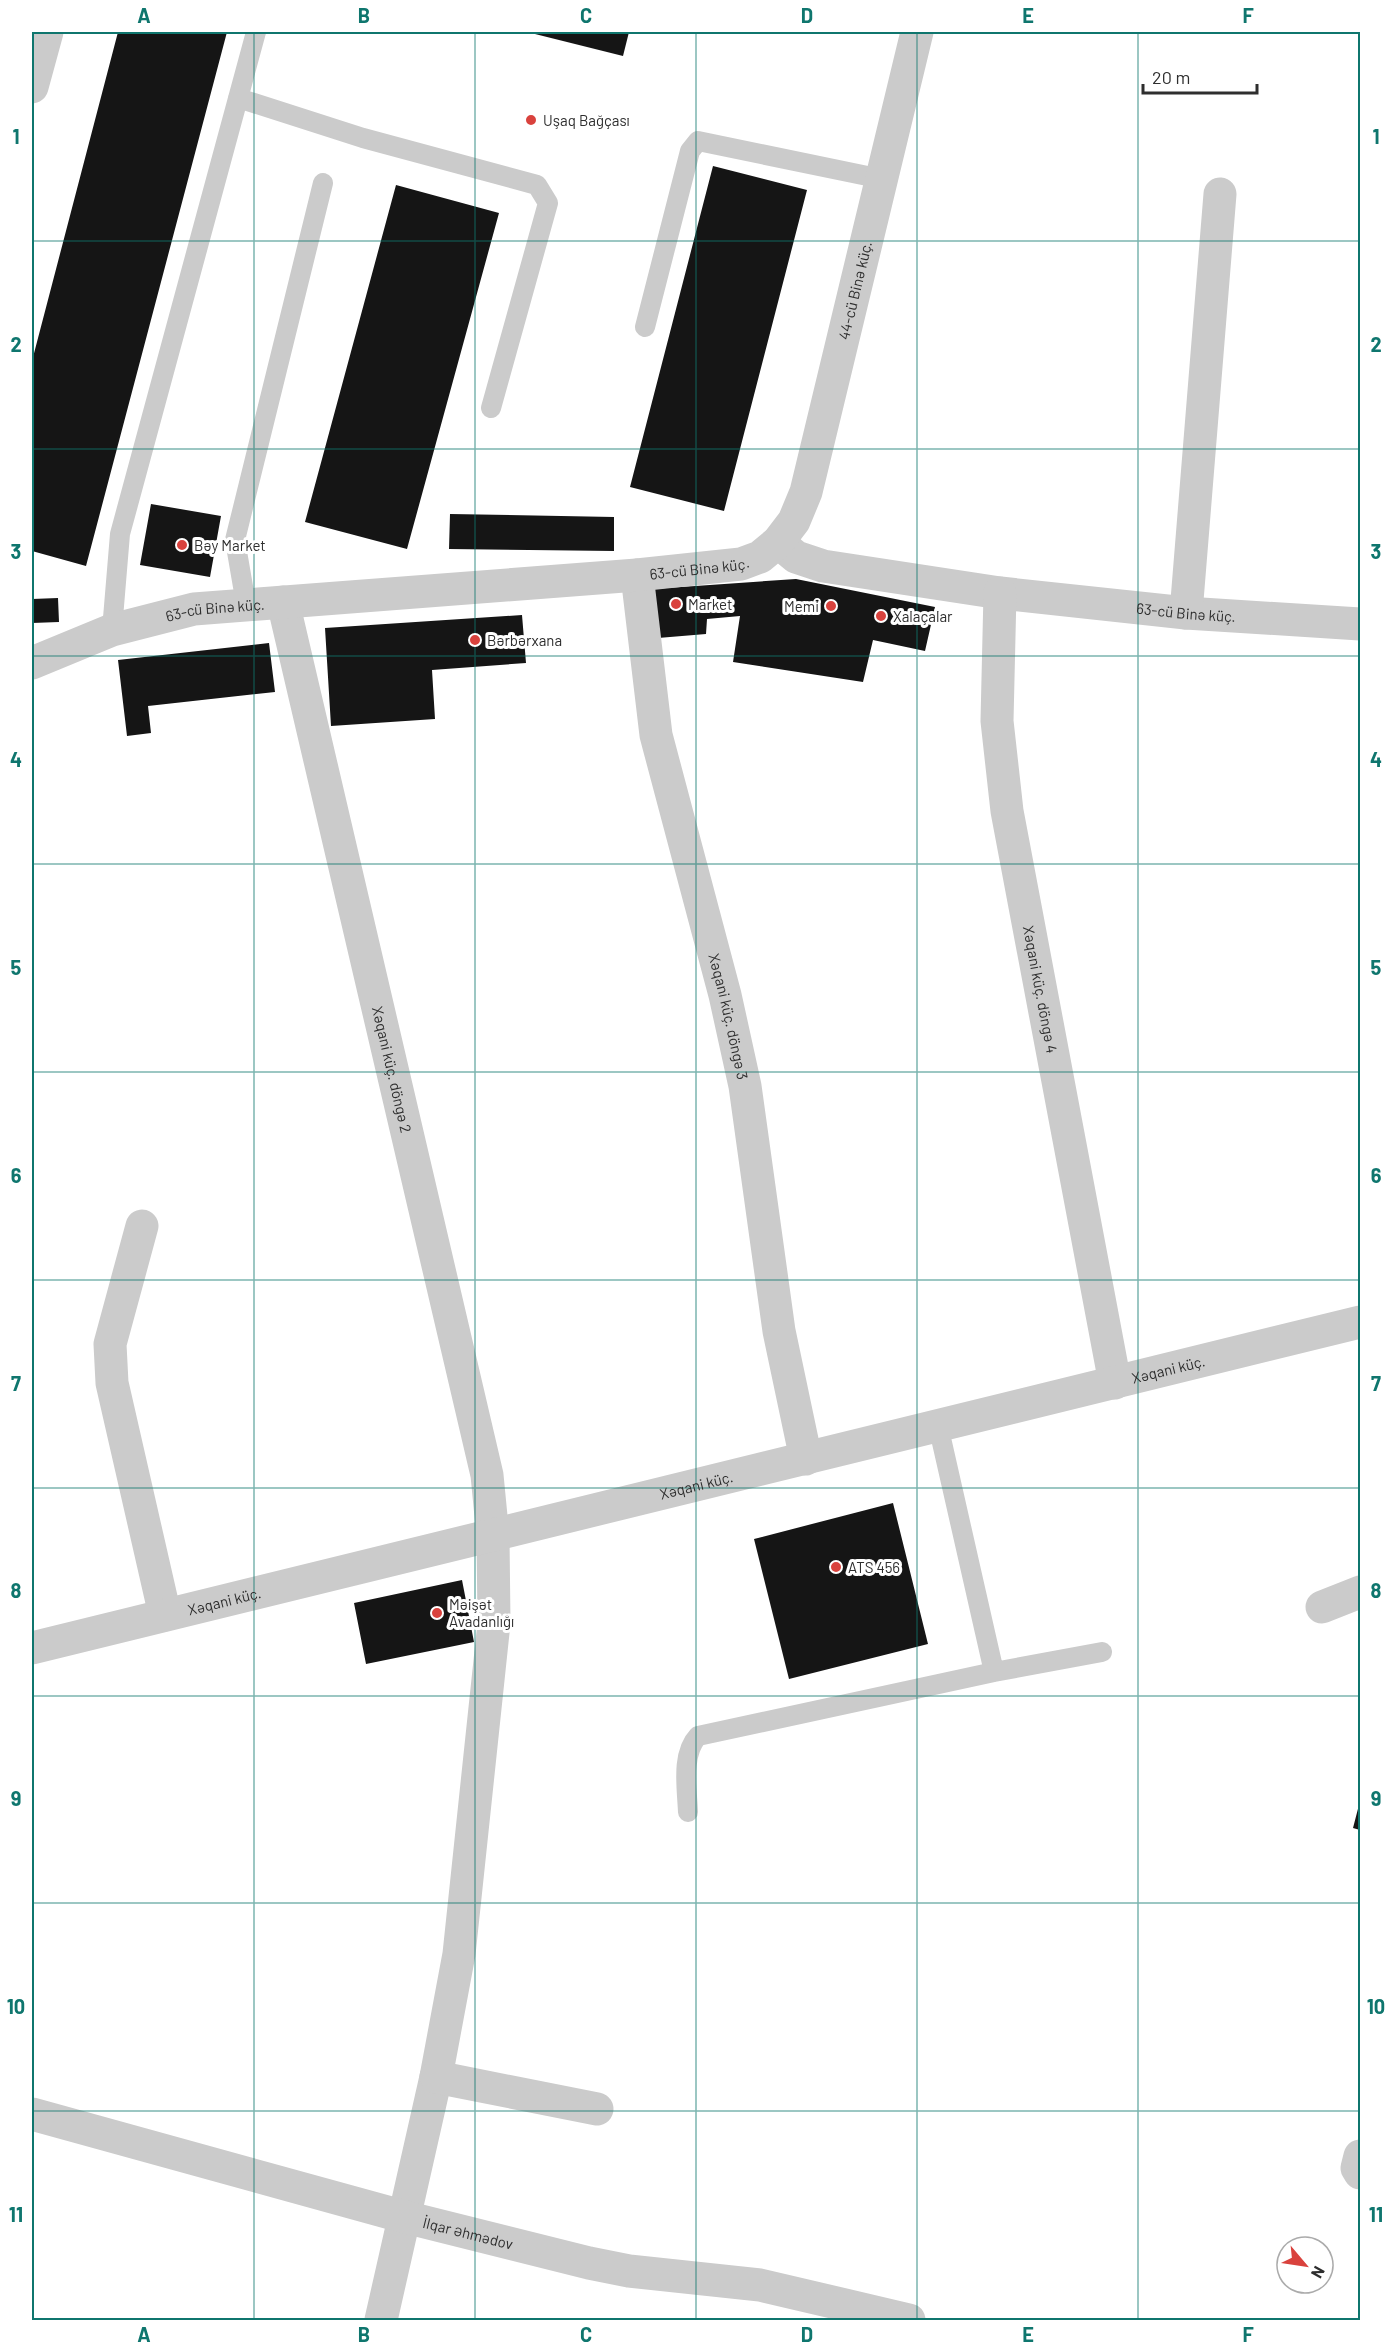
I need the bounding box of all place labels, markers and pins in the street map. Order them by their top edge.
place label: Uşaq Bağçası [543,111,630,129]
marker: Uşaq Bağçası [524,113,538,127]
place label: Bəy Market [194,536,266,554]
marker: Bəy Market [175,538,189,552]
place label: Market [688,595,732,613]
marker: Market [669,597,683,611]
place label: Memi [784,597,819,615]
marker: Memi [824,599,838,613]
place label: Xalaçalar [893,607,953,625]
marker: Xalaçalar [874,609,888,623]
place label: Bərbərxana [487,631,562,649]
marker: Bərbərxana [468,633,482,647]
place label: ATS 456 [848,1558,900,1576]
marker: ATS 456 [829,1560,843,1574]
place label: Məişət Avadanlığı [449,1595,514,1630]
marker: Məişət Avadanlığı [430,1606,444,1620]

